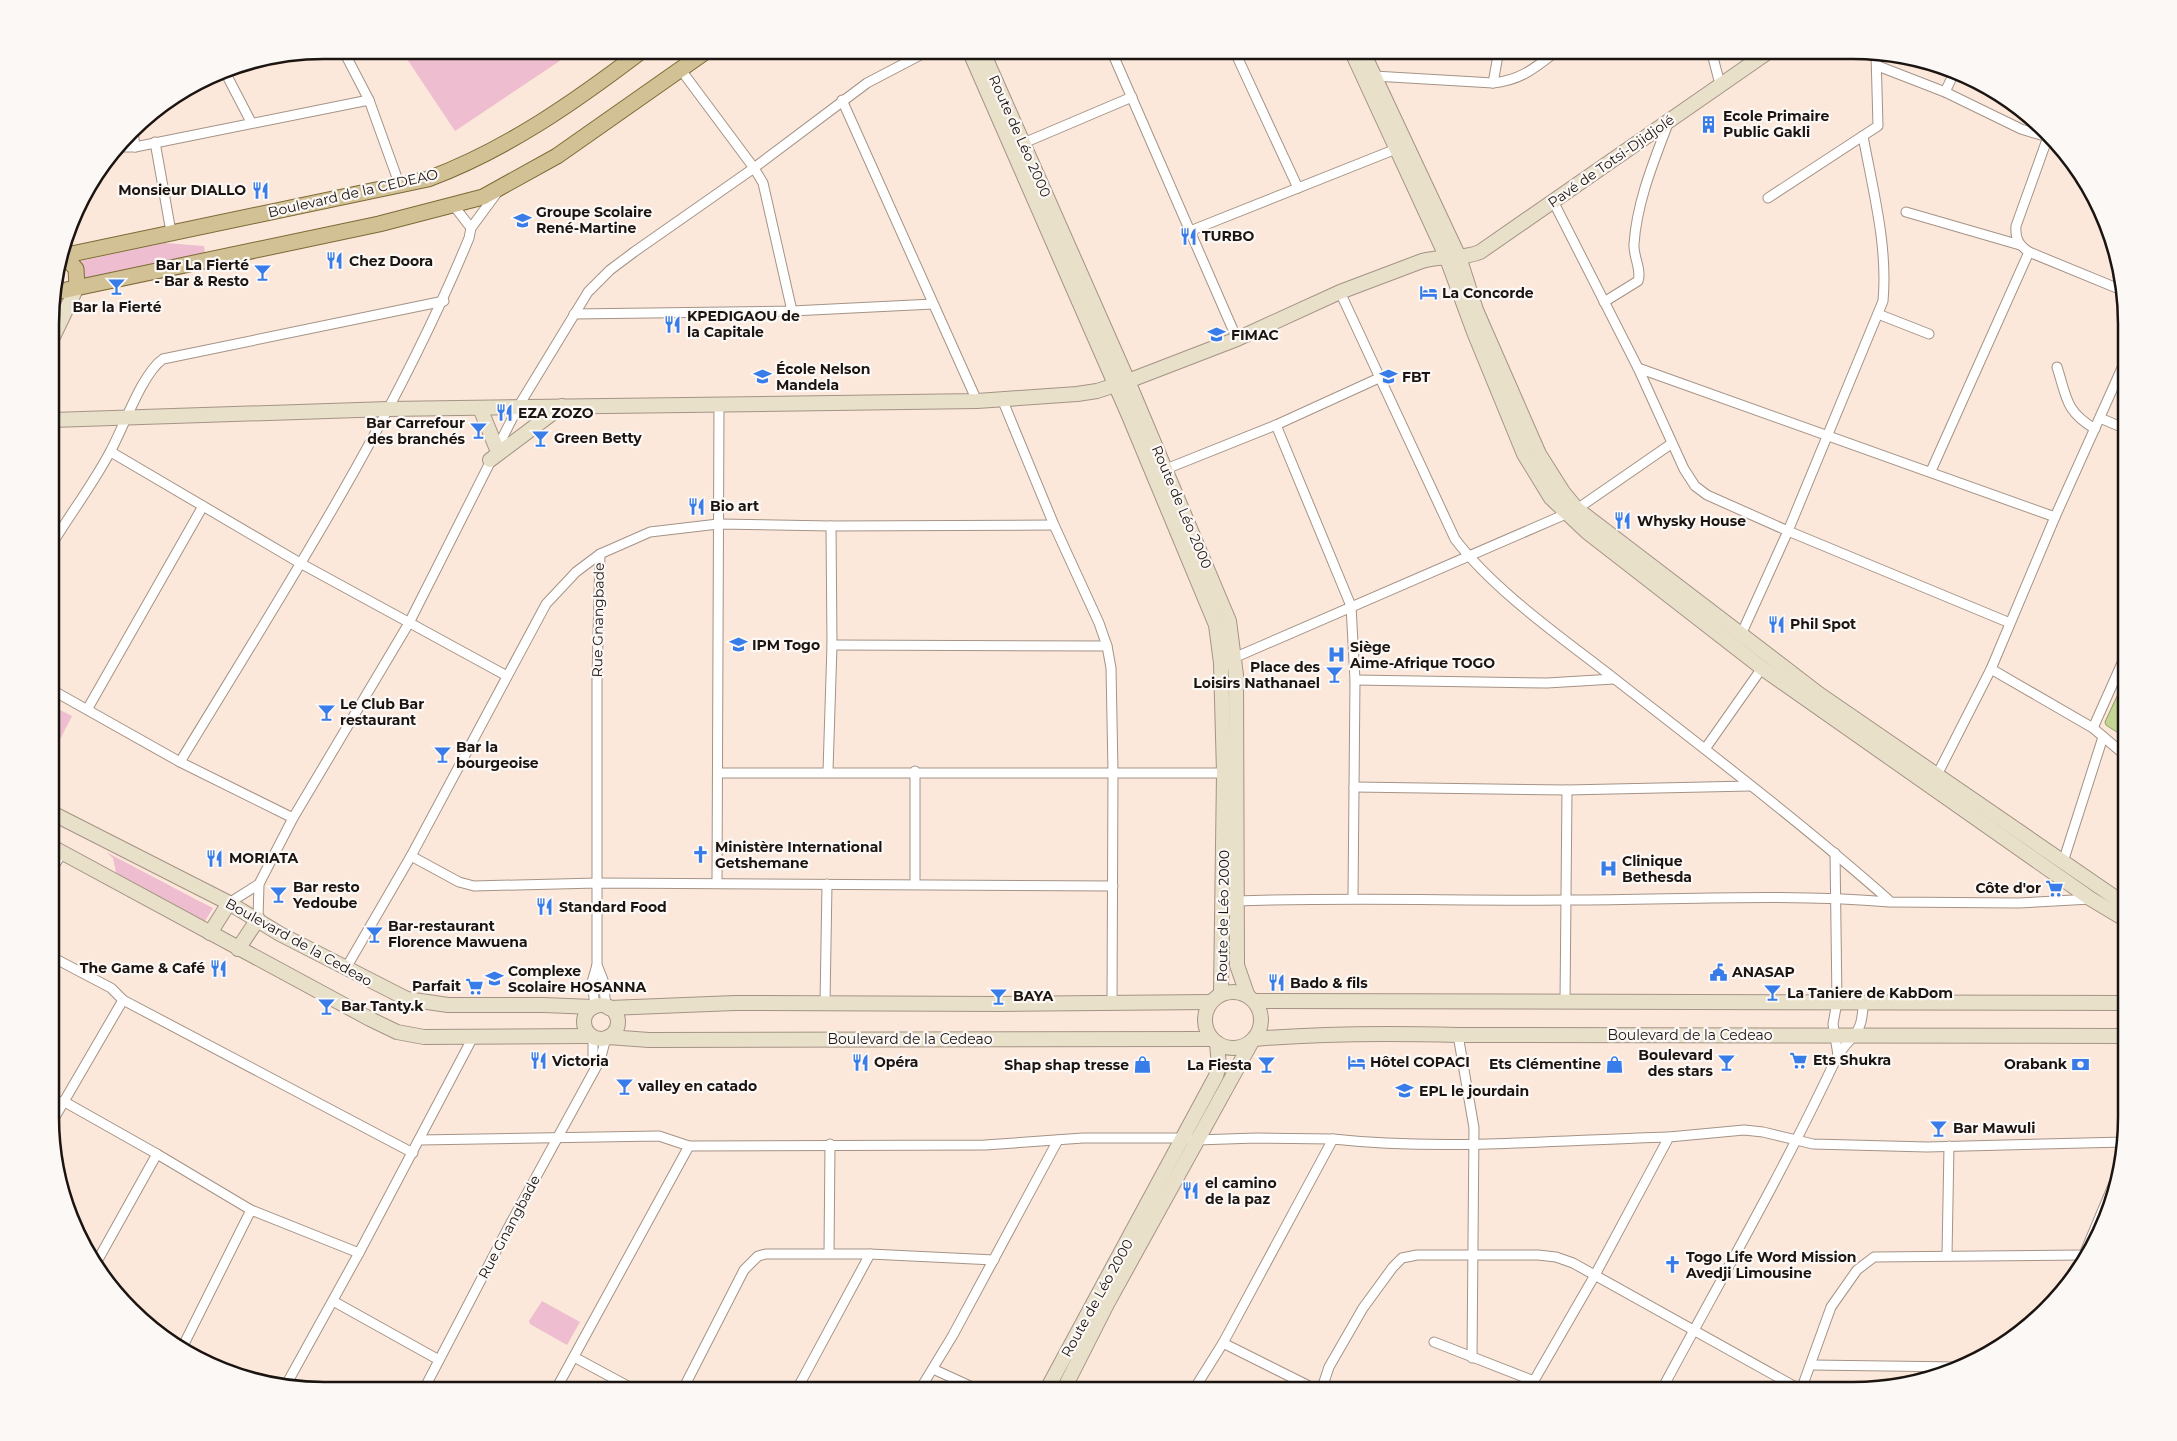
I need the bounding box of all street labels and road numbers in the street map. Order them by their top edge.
street label: Route de Léo 2000 [985,72,1055,200]
street label: Pavé de Totsi-Djidjolé [1544,111,1678,211]
street label: Boulevard de la CEDEAO [266,165,440,221]
street label: Route de Léo 2000 [1148,443,1216,571]
street label: Rue Gnangbade [588,562,608,678]
street label: Route de Léo 2000 [1213,850,1233,982]
street label: Boulevard de la Cedeao [222,894,376,990]
street label: Boulevard de la Cedeao [1607,1026,1773,1044]
street label: Boulevard de la Cedeao [827,1030,993,1048]
street label: Rue Gnangbade [474,1172,544,1282]
street label: Route de Léo 2000 [1057,1236,1137,1360]

